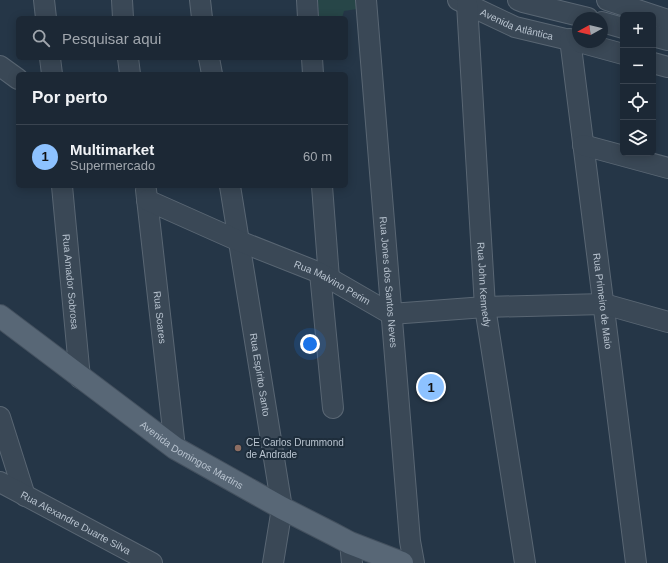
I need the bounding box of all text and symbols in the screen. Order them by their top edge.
street label: Avenida Atlântica [479,6,555,42]
north arrow [572,12,608,48]
map controls [620,12,656,156]
button: + [620,12,656,48]
search box [16,16,348,60]
icon: search [30,27,52,49]
text: Pesquisar aqui [62,30,161,47]
button: − [620,48,656,84]
button: locate [620,84,656,120]
text: Por perto [32,88,108,107]
button: layers [620,120,656,156]
text: Multimarket [70,141,154,158]
text: 1 [41,149,49,164]
text: 60 m [303,149,332,164]
text: Supermercado [70,158,155,173]
street label: Rua Jones dos Santos Neves [378,216,399,348]
street label: Rua Amador Sobrosa [61,233,80,330]
street label: Rua John Kennedy [475,242,493,328]
street label: Rua Primeiro de Maio [591,252,614,350]
street label: Rua Malvino Perim [293,258,372,307]
street label: Rua Soares [151,290,168,344]
street label: Rua Espírito Santo [248,332,272,417]
your location [300,334,320,354]
pin: 1 [418,372,444,402]
street label: Avenida Domingos Martins [138,419,245,491]
place label: CE Carlos Drummond de Andrade [246,437,344,460]
marker: CE Carlos Drummond de Andrade [233,443,243,453]
street label: Rua Alexandre Duarte Silva [19,489,133,557]

